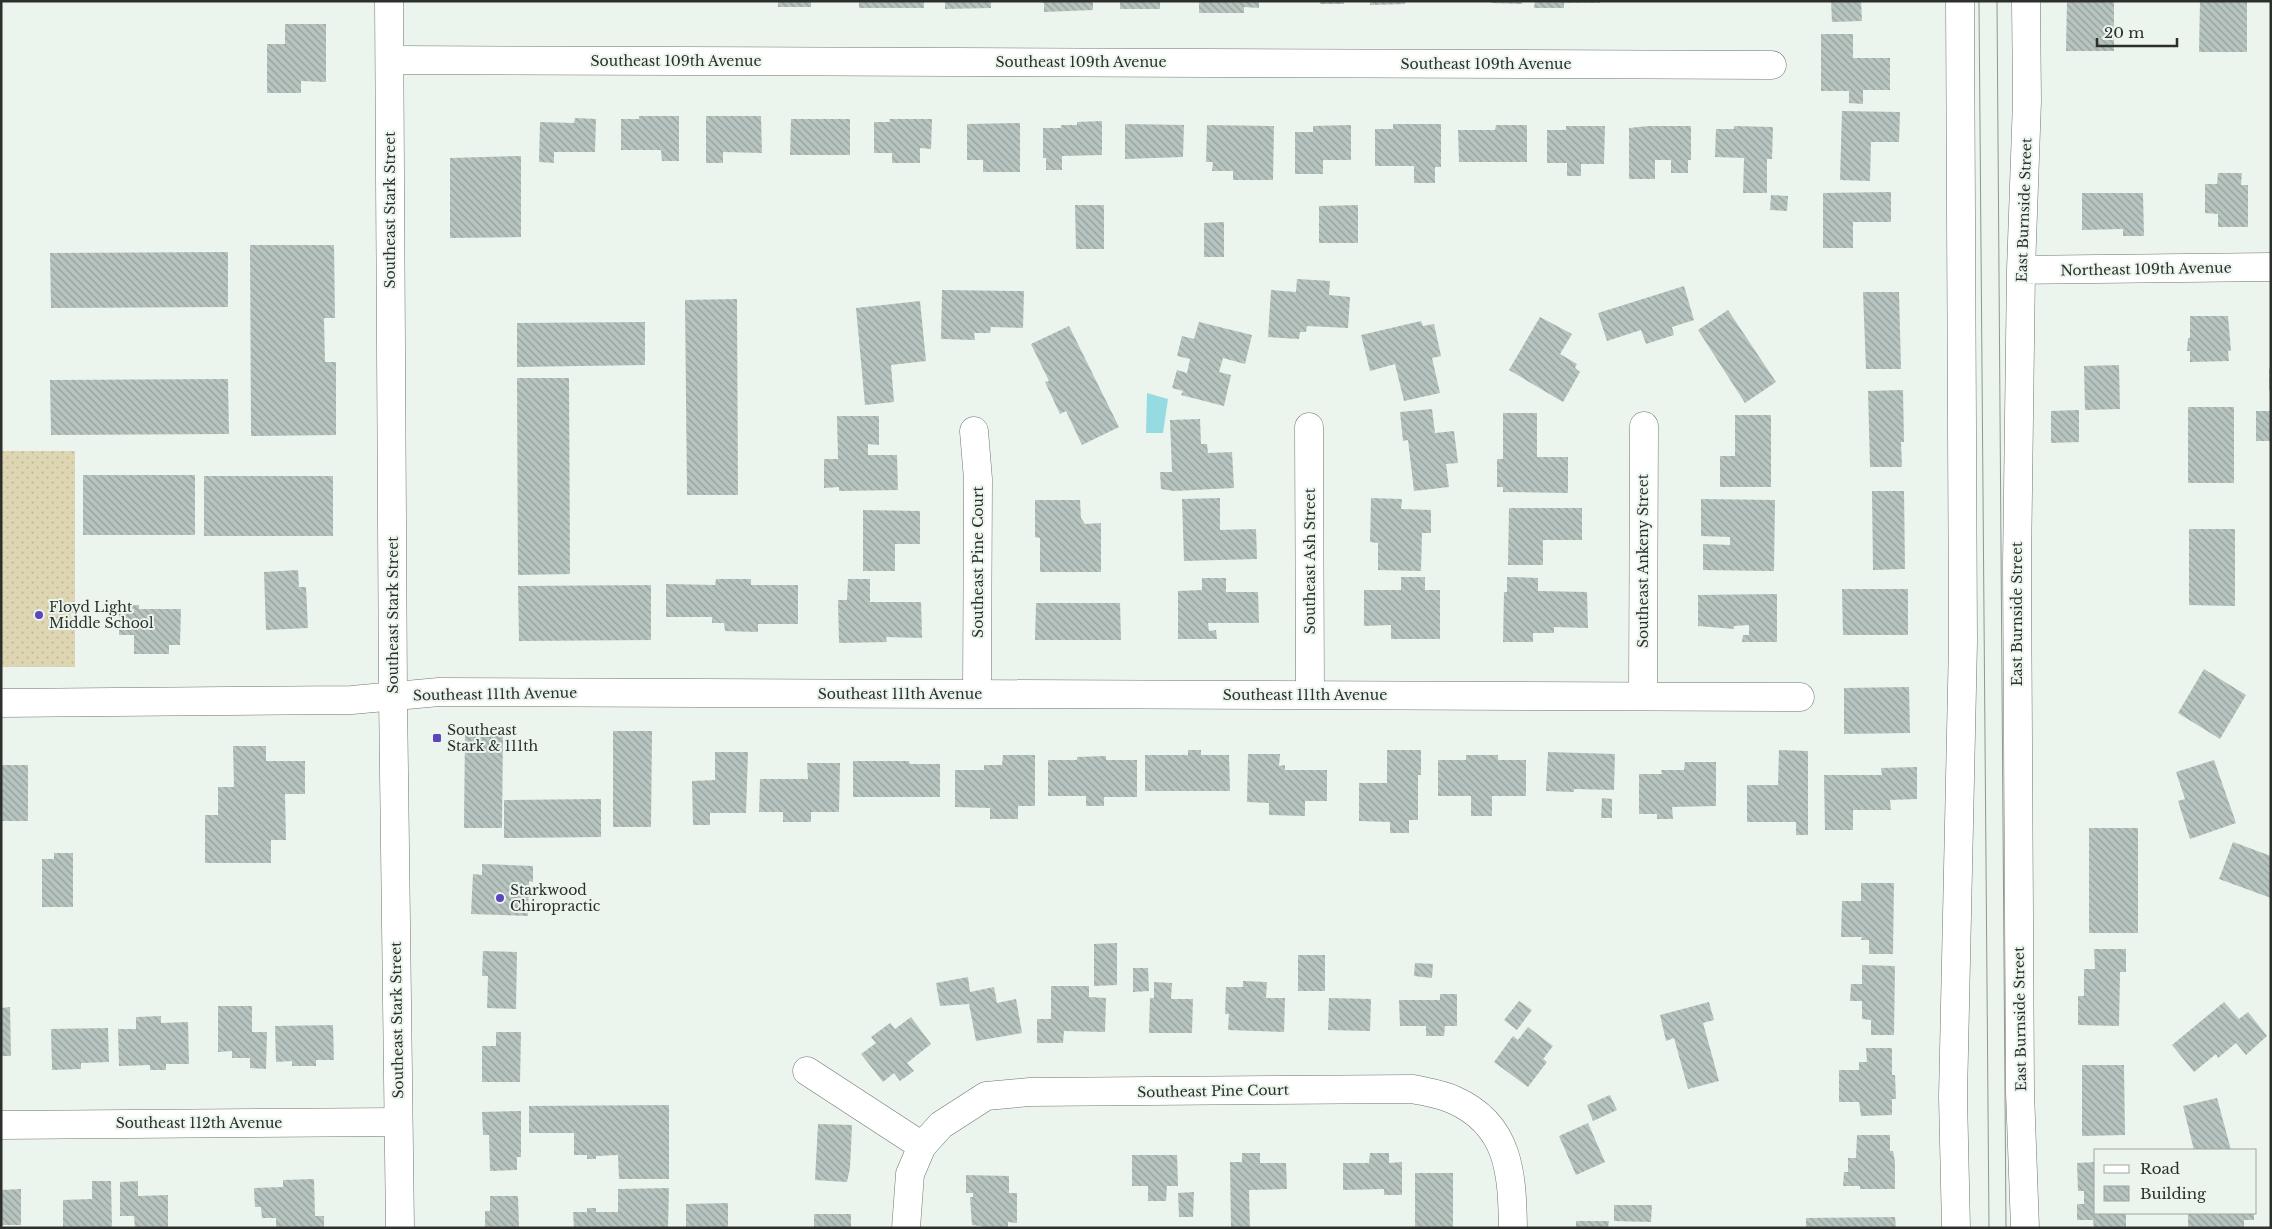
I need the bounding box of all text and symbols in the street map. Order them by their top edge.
scale bar [2097,15,2177,47]
text: 20 m [2104,23,2144,42]
street label: Southeast 109th Avenue [591,52,761,70]
street label: Southeast 109th Avenue [996,53,1166,71]
street label: Southeast 109th Avenue [1401,55,1571,73]
street label: Southeast Stark Street [381,131,399,289]
street label: East Burnside Street [2012,137,2036,283]
street label: Northeast 109th Avenue [2060,259,2232,279]
street label: Southeast Ankeny Street [1634,473,1652,648]
street label: Southeast Pine Court [969,485,987,638]
street label: Southeast Ash Street [1301,487,1319,634]
street label: Southeast Stark Street [384,536,402,694]
street label: East Burnside Street [2008,541,2026,686]
place label: Floyd Light Middle School [49,598,154,632]
marker: Floyd Light Middle School [33,609,45,621]
street label: Southeast 111th Avenue [413,684,577,704]
street label: Southeast 111th Avenue [818,685,982,703]
street label: Southeast 111th Avenue [1223,686,1387,704]
place label: Southeast Stark & 111th [447,721,538,755]
marker: Southeast Stark & 111th [431,732,443,744]
place label: Starkwood Chiropractic [510,881,601,915]
marker: Starkwood Chiropractic [494,892,506,904]
street label: Southeast Stark Street [387,941,407,1099]
street label: East Burnside Street [2010,946,2030,1091]
street label: Southeast Pine Court [1137,1081,1290,1101]
street label: Southeast 112th Avenue [116,1114,282,1132]
legend [2094,1149,2257,1214]
text: Road [2140,1159,2180,1178]
text: Building [2140,1184,2207,1203]

